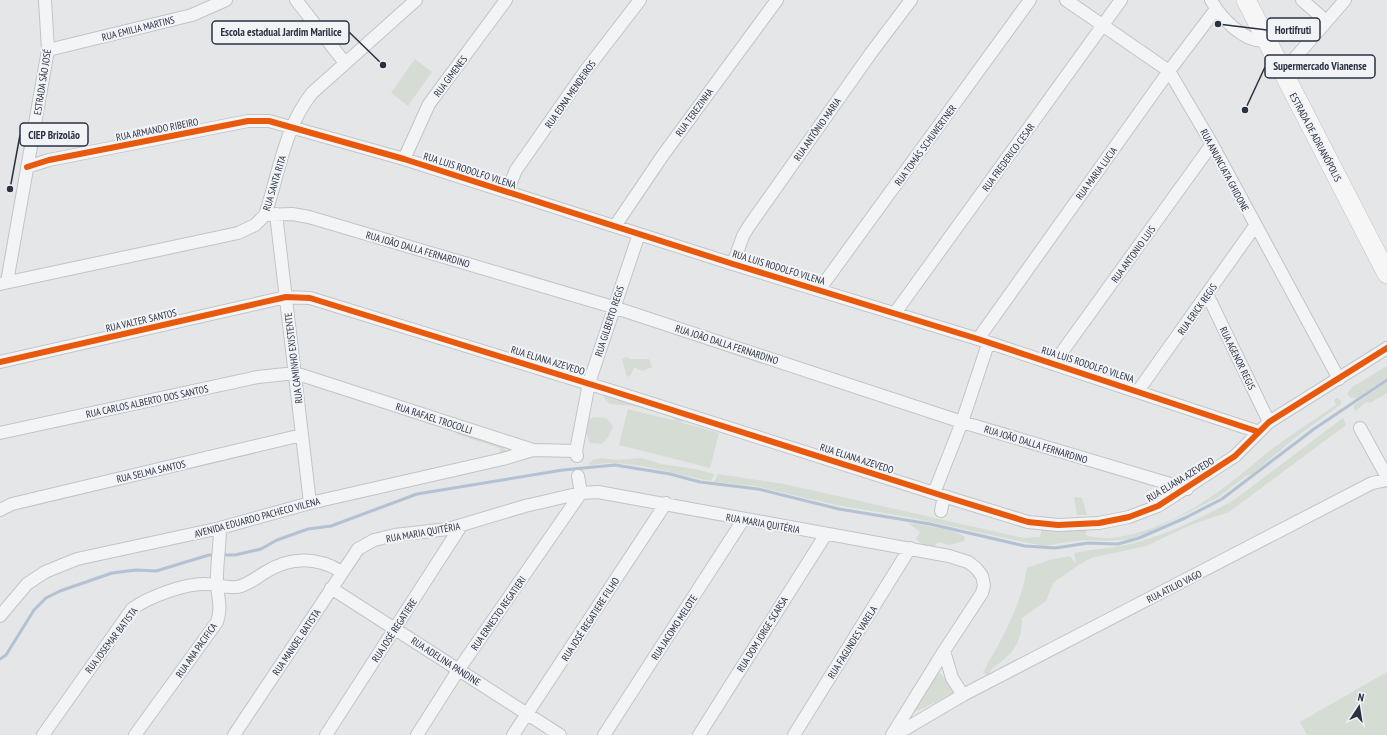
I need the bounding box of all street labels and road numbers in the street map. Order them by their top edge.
street label: RUA EMILIA MARTINS [100,13,176,44]
street label: ESTRADA SÃO JOSÉ [31,48,54,116]
street label: RUA GIMENES [431,53,470,100]
street label: RUA EDNA MENDEIROS [542,58,599,131]
street label: RUA TEREZINHA [673,85,716,139]
street label: ESTRADA DE ADRIANÓPOLIS [1287,91,1344,184]
street label: RUA ANTÔNIO MARIA [791,95,844,163]
street label: RUA TOMÁS SCHUWERTNER [892,102,959,188]
street label: RUA ARMANDO RIBEIRO [115,115,200,144]
street label: RUA FREDERICO CESAR [979,121,1038,194]
street label: RUA ANUNCIATA GHIDONE [1197,127,1252,214]
street label: RUA MARIA LUCIA [1073,144,1120,202]
street label: RUA LUIS RODOLFO VILENA [422,149,518,192]
street label: RUA SANTA RITA [260,154,289,212]
street label: RUA ANTONIO LUIS [1108,223,1158,285]
street label: RUA JOÃO DALLA FERNARDINO [364,228,472,271]
street label: RUA LUIS RODOLFO VILENA [731,247,827,288]
street label: RUA ERICK REGIS [1175,281,1220,338]
street label: RUA GILBERTO REGIS [592,284,627,358]
street label: RUA VALTER SANTOS [104,306,178,335]
street label: RUA CAMINHO EXISTENTE [281,312,306,404]
street label: RUA JOÃO DALLA FERNARDINO [674,322,780,367]
street label: RUA AGENOR REGIS [1217,325,1258,392]
street label: RUA ELIANA AZEVEDO [509,343,587,378]
street label: RUA LUIS RODOLFO VILENA [1040,343,1136,386]
street label: RUA CARLOS ALBERTO DOS SANTOS [85,382,210,421]
street label: RUA RAFAEL TROCOLLI [394,400,474,437]
street label: RUA JOÃO DALLA FERNARDINO [983,423,1090,467]
street label: RUA ELIANA AZEVEDO [818,440,896,477]
street label: RUA ELIANA AZEVEDO [1144,454,1217,505]
street label: RUA SELMA SANTOS [115,457,187,486]
street label: AVENIDA EDUARDO PACHECO VILENA [193,494,322,541]
street label: RUA MARIA QUITÉRIA [725,511,801,536]
street label: RUA MARIA QUITÉRIA [385,520,461,545]
street label: RUA ATILIO VAGO [1144,567,1204,606]
street label: RUA ERNESTO REGATIERI [468,574,529,653]
street label: RUA JOSÉ REGATIERE FILHO [559,575,623,664]
street label: RUA JACOMO MELOTE [648,592,700,662]
street label: RUA DOM JORGE SCARSA [734,594,791,674]
street label: RUA JOSÉ REGATIERE [369,596,420,665]
street label: RUA FAGUNDES VARELA [825,603,880,681]
street label: RUA JOSEMAR BATISTA [82,604,141,676]
street label: RUA MANOEL BATISTA [269,606,324,678]
street label: RUA ANA PACIFICA [173,620,220,680]
street label: RUA ADELINA PANDINE [409,634,483,689]

